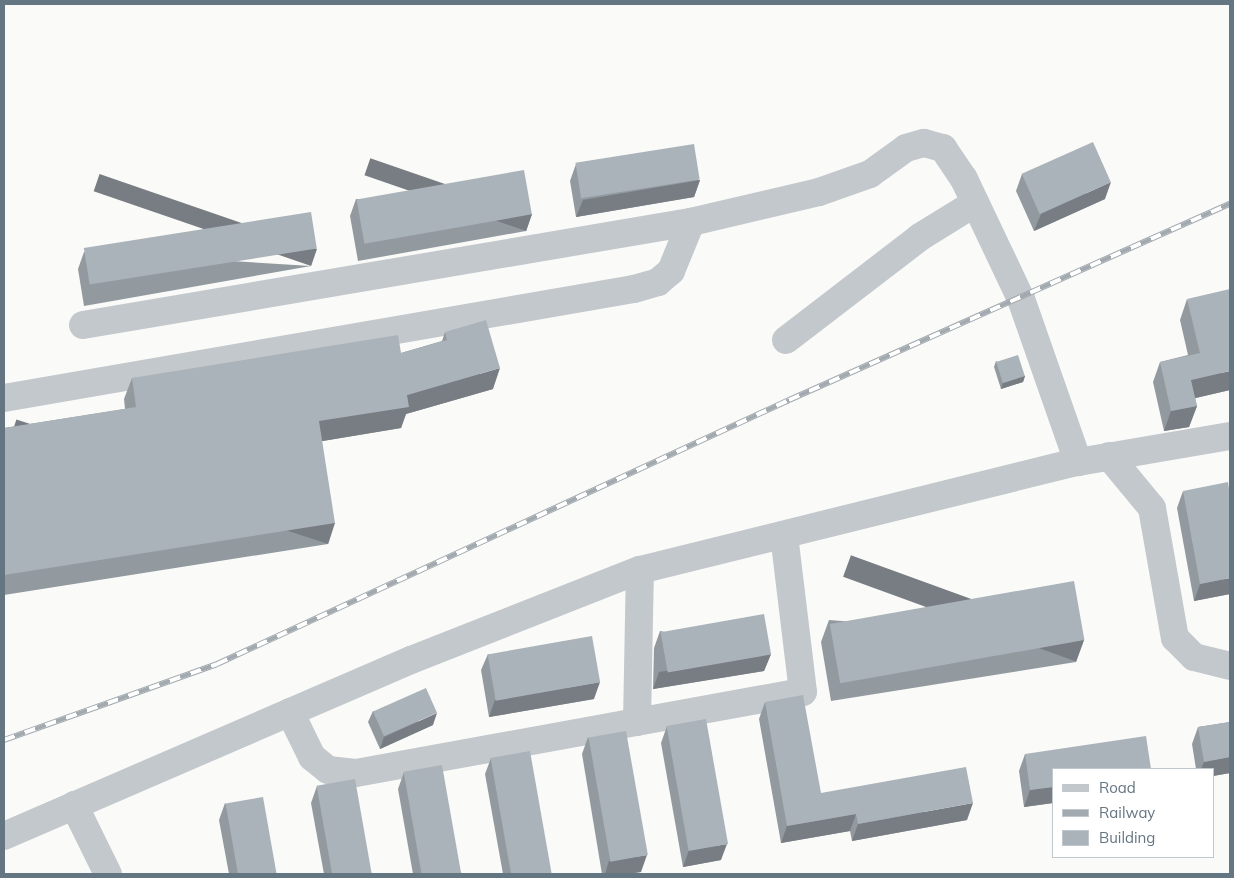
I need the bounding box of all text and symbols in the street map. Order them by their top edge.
legend [1052,768,1214,858]
text: Road [1099,778,1136,797]
text: Railway [1099,803,1155,822]
text: Building [1099,828,1155,847]

